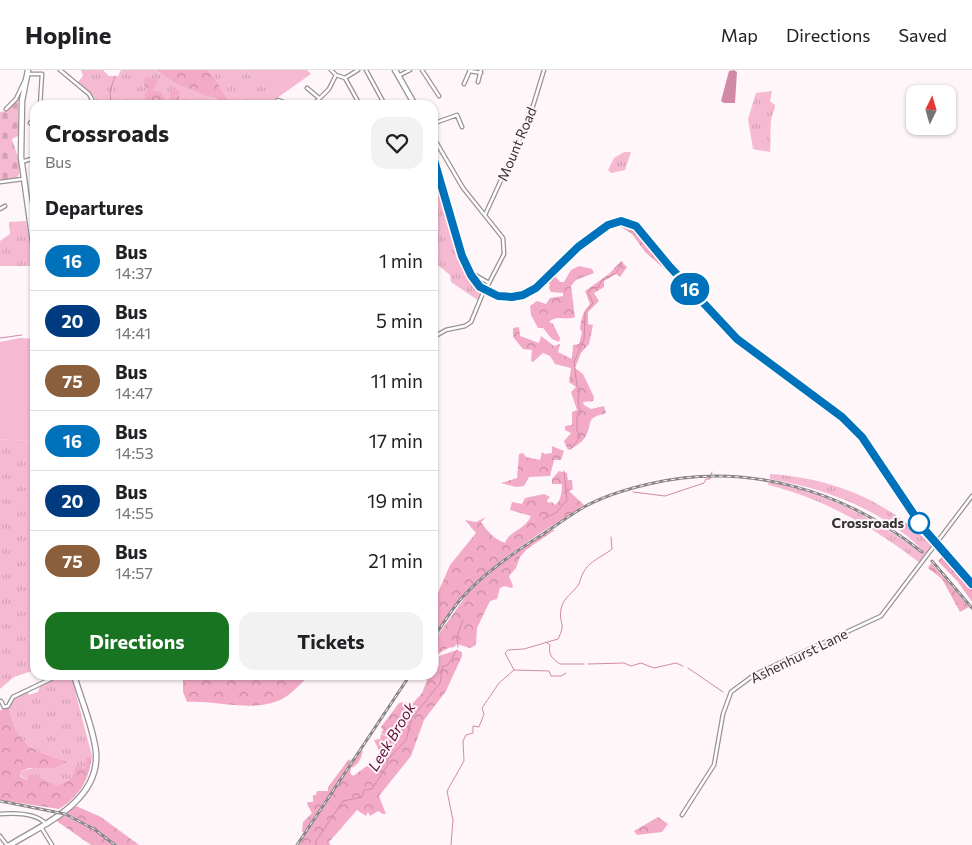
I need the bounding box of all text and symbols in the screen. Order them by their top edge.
text: Hopline [25,20,111,49]
text: Map [721,24,758,46]
text: Directions [786,24,870,46]
text: Saved [898,24,947,46]
north arrow [906,85,956,135]
map controls [906,85,956,135]
street label: Mount Road [493,104,540,183]
button: heart [371,117,423,169]
text: Crossroads [45,118,169,147]
text: Bus [45,152,72,171]
text: Departures [45,196,143,219]
text: Bus [115,240,147,263]
text: 1 min [379,249,423,272]
text: 16 [63,250,82,272]
text: 14:37 [115,263,153,282]
line badge: 16 [668,273,712,305]
text: 16 [680,278,700,300]
text: Bus [115,300,147,323]
text: 5 min [376,309,423,332]
text: 20 [61,310,84,332]
text: 14:41 [115,323,151,342]
text: Bus [115,360,147,383]
text: 11 min [371,369,423,392]
text: 75 [62,370,83,392]
text: 14:47 [115,383,153,402]
text: Bus [115,420,147,443]
text: 17 min [369,429,423,452]
text: 16 [63,430,82,452]
text: 14:53 [115,443,154,462]
text: Bus [115,480,147,503]
text: 19 min [367,489,423,512]
text: 20 [61,490,84,512]
text: 14:55 [115,503,154,522]
marker: Crossroads [908,512,930,534]
place label: Crossroads [832,514,904,531]
text: Bus [115,540,147,563]
text: 21 min [368,549,423,572]
text: 75 [62,550,83,572]
text: 14:57 [115,563,153,582]
button: Directions [45,612,229,670]
button: Tickets [239,612,423,670]
street label: Ashenhurst Lane [747,625,850,686]
water label: Leek Brook [364,698,419,774]

